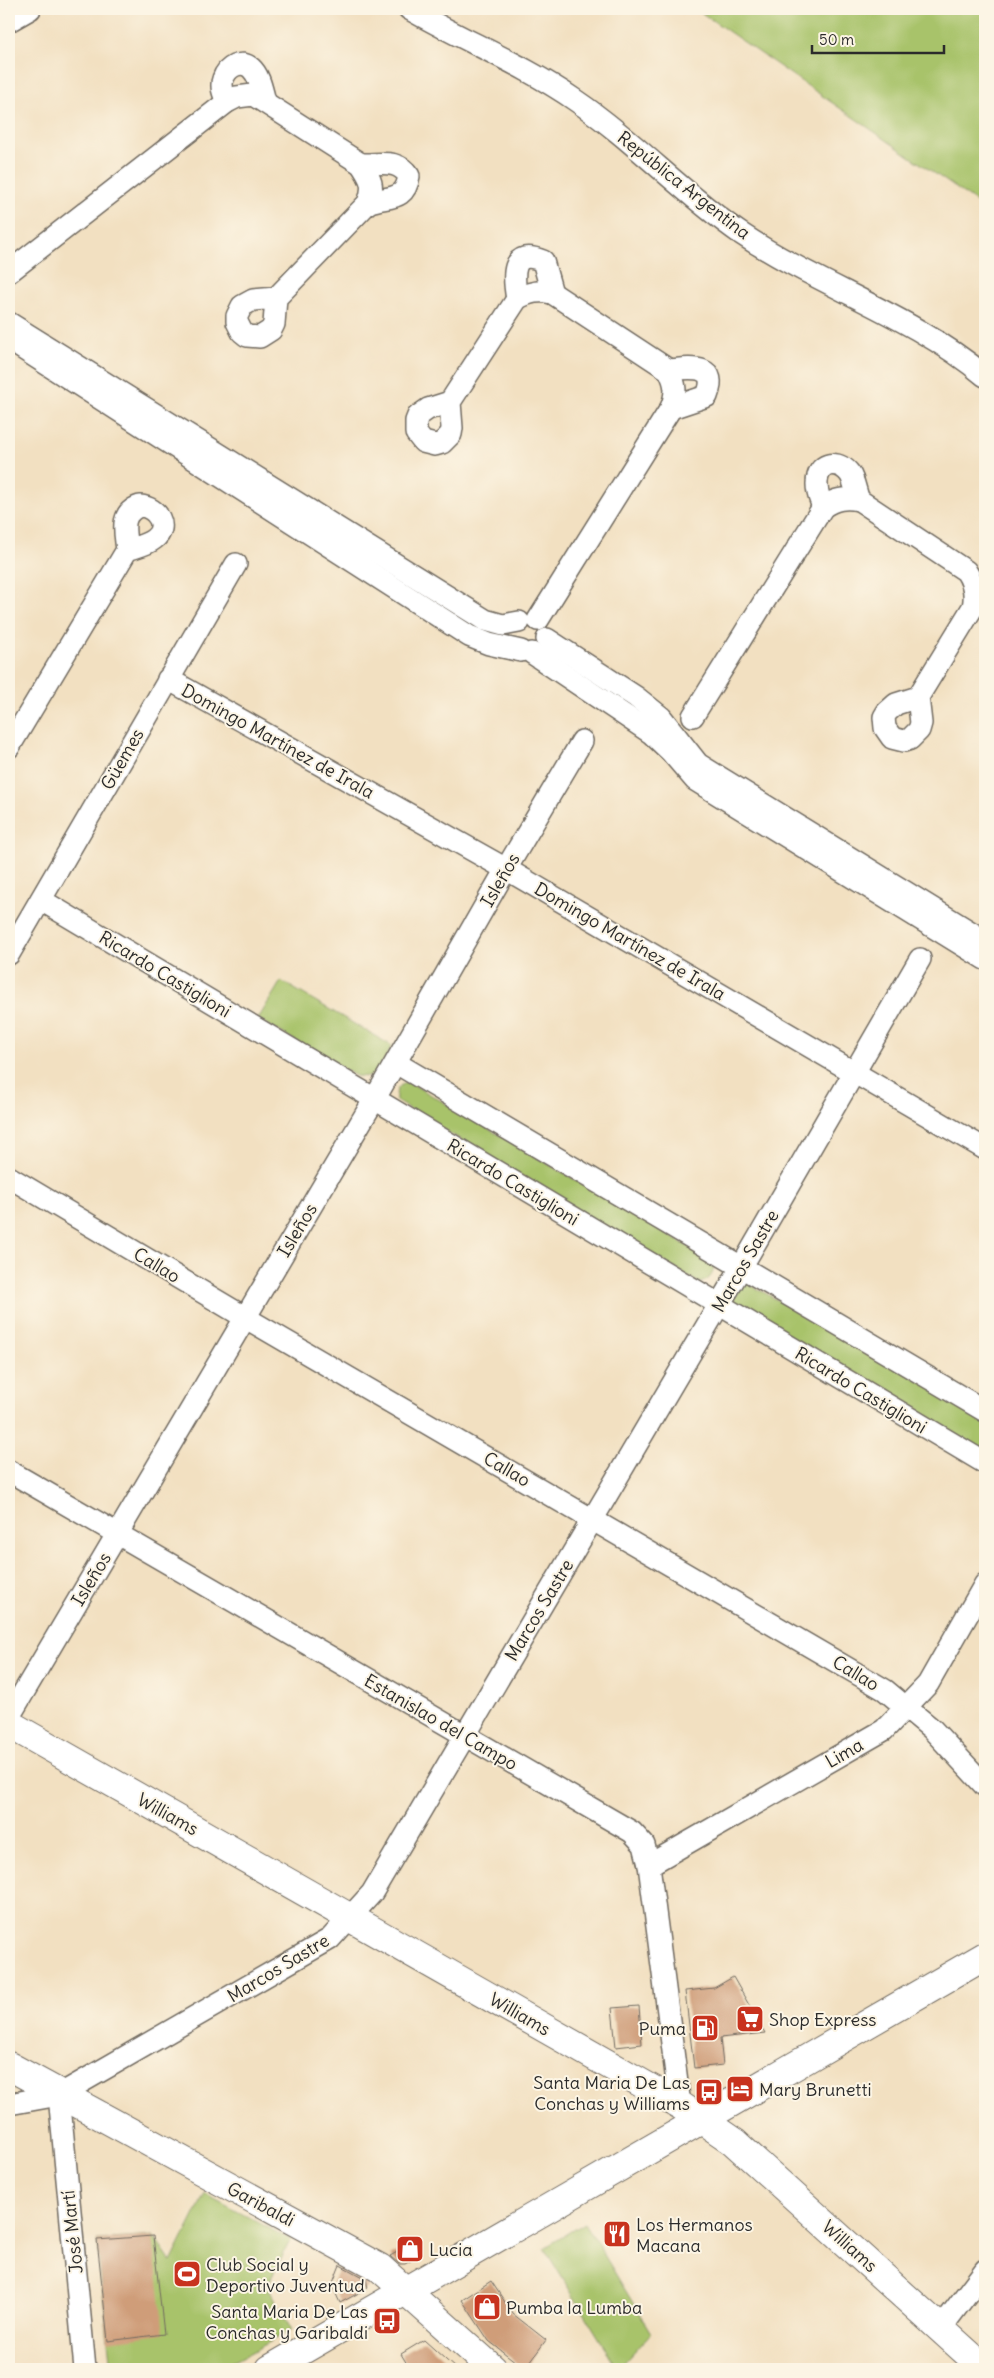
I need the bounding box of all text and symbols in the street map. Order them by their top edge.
scale bar [812,22,944,54]
text: 50 m [819,30,854,49]
street label: República Argentina [613,126,755,244]
street label: Domingo Martínez de Irala [178,678,378,804]
street label: Güemes [95,724,149,794]
street label: Isleños [475,849,525,911]
street label: Domingo Martínez de Irala [530,877,730,1005]
street label: Ricardo Castiglioni [95,926,235,1022]
street label: Ricardo Castiglioni [443,1134,583,1230]
street label: Isleños [272,1199,322,1261]
street label: Marcos Sastre [706,1206,784,1316]
street label: Callao [129,1242,185,1288]
street label: Ricardo Castiglioni [791,1342,931,1438]
street label: Callao [479,1446,535,1492]
street label: Isleños [66,1548,116,1610]
street label: Marcos Sastre [500,1555,578,1665]
street label: Callao [828,1650,884,1696]
street label: Estanislao del Campo [360,1669,522,1775]
street label: Lima [821,1733,867,1773]
street label: Williams [133,1788,203,1840]
street label: Marcos Sastre [223,1929,333,2007]
street label: Williams [485,1987,555,2041]
supermarket icon: Shop Express [735,2004,765,2034]
place label: Shop Express [769,2008,877,2031]
fuel station icon: Puma [690,2013,720,2043]
place label: Puma [639,2017,686,2040]
place label: Santa Maria De Las Conchas y Williams [533,2071,690,2115]
hotel icon: Mary Brunetti [725,2074,755,2104]
bus stop icon: Santa Maria De Las Conchas y Williams [694,2077,724,2107]
place label: Mary Brunetti [759,2078,872,2101]
street label: Garibaldi [223,2177,299,2231]
street label: José Martí [56,2189,88,2275]
place label: Los Hermanos Macana [636,2213,753,2257]
street label: Williams [818,2215,882,2277]
restaurant icon: Los Hermanos Macana [602,2219,632,2249]
shop icon: Lucia [395,2234,425,2264]
place label: Lucia [429,2238,472,2261]
place label: Club Social y Deportivo Juventud [206,2253,365,2297]
sports icon: Club Social y Deportivo Juventud [172,2259,202,2289]
shop icon: Pumba la Lumba [472,2292,502,2322]
place label: Pumba la Lumba [506,2296,642,2319]
place label: Santa Maria De Las Conchas y Garibaldi [205,2300,368,2344]
bus stop icon: Santa Maria De Las Conchas y Garibaldi [372,2306,402,2336]

